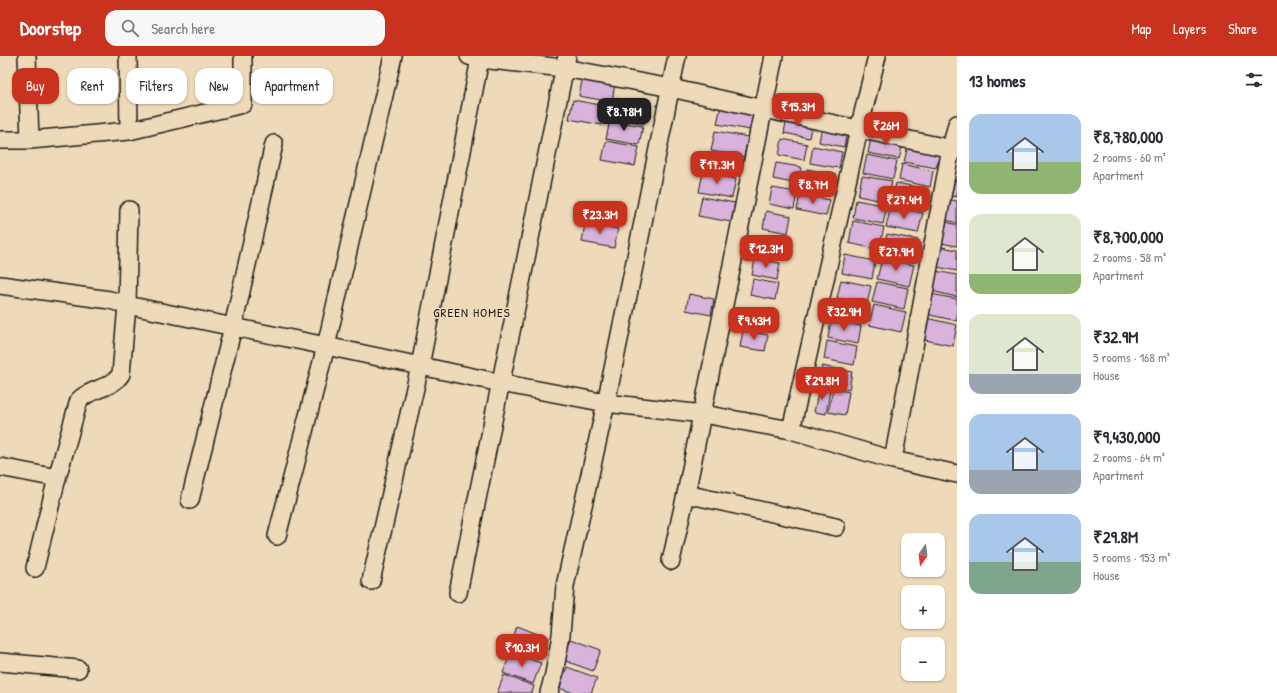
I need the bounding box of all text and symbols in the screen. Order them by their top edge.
search box [105,10,385,46]
text: Doorstep [20,15,81,41]
icon: search [119,17,141,39]
text: Search here [151,18,215,39]
text: Map [1131,19,1151,38]
text: Layers [1173,19,1206,38]
text: Share [1228,19,1257,38]
chip: Buy [12,68,59,104]
chip: Rent [67,68,118,104]
chip: Filters [126,68,187,104]
chip: New [195,68,243,104]
chip: Apartment [251,68,333,104]
text: 13 homes [969,69,1026,92]
icon: filters [1243,69,1265,91]
pin: ₹15.3M [765,93,831,127]
text: ₹15.3M [781,97,815,115]
pin: ₹8.78M [591,98,657,132]
text: ₹8.78M [606,102,642,120]
pin: ₹26M [862,112,910,146]
text: ₹26M [873,116,899,134]
text: ₹8,780,000 [1093,125,1163,148]
icon: home [1001,130,1049,178]
text: 2 rooms · 60 m² [1093,148,1166,166]
pin: ₹17.3M [684,151,750,185]
text: ₹17.3M [700,155,734,173]
text: Apartment [1093,166,1144,184]
pin: ₹8.7M [785,171,841,205]
text: ₹8.7M [798,175,828,193]
pin: ₹27.4M [871,186,937,220]
text: ₹27.4M [886,190,922,208]
pin: ₹23.3M [567,201,633,235]
text: ₹23.3M [582,205,618,223]
text: ₹8,700,000 [1093,225,1163,248]
icon: home [1001,230,1049,278]
pin: ₹12.3M [733,235,799,269]
pin: ₹27.9M [863,238,929,272]
text: ₹12.3M [749,239,783,257]
text: ₹27.9M [878,242,914,260]
text: 2 rooms · 58 m² [1093,248,1166,266]
text: Apartment [1093,266,1144,284]
pin: ₹32.9M [811,298,877,332]
text: ₹32.9M [827,302,861,320]
district label: GREEN HOMES [433,303,511,321]
pin: ₹9.43M [721,307,787,341]
text: ₹9.43M [737,311,771,329]
text: ₹32.9M [1093,325,1138,348]
icon: home [1001,330,1049,378]
text: 5 rooms · 168 m² [1093,348,1170,366]
text: House [1093,366,1120,384]
pin: ₹29.8M [789,367,855,401]
text: ₹29.8M [805,371,839,389]
text: ₹9,430,000 [1093,425,1160,448]
icon: home [1001,430,1049,478]
text: 2 rooms · 64 m² [1093,448,1165,466]
text: Apartment [1093,466,1144,484]
text: ₹29.8M [1093,525,1138,548]
icon: home [1001,530,1049,578]
north arrow [901,533,945,577]
map controls [901,533,945,681]
text: 5 rooms · 153 m² [1093,548,1170,566]
text: House [1093,566,1120,584]
button: + [901,585,945,629]
pin: ₹10.3M [489,634,555,668]
button: − [901,637,945,681]
text: ₹10.3M [505,638,539,656]

